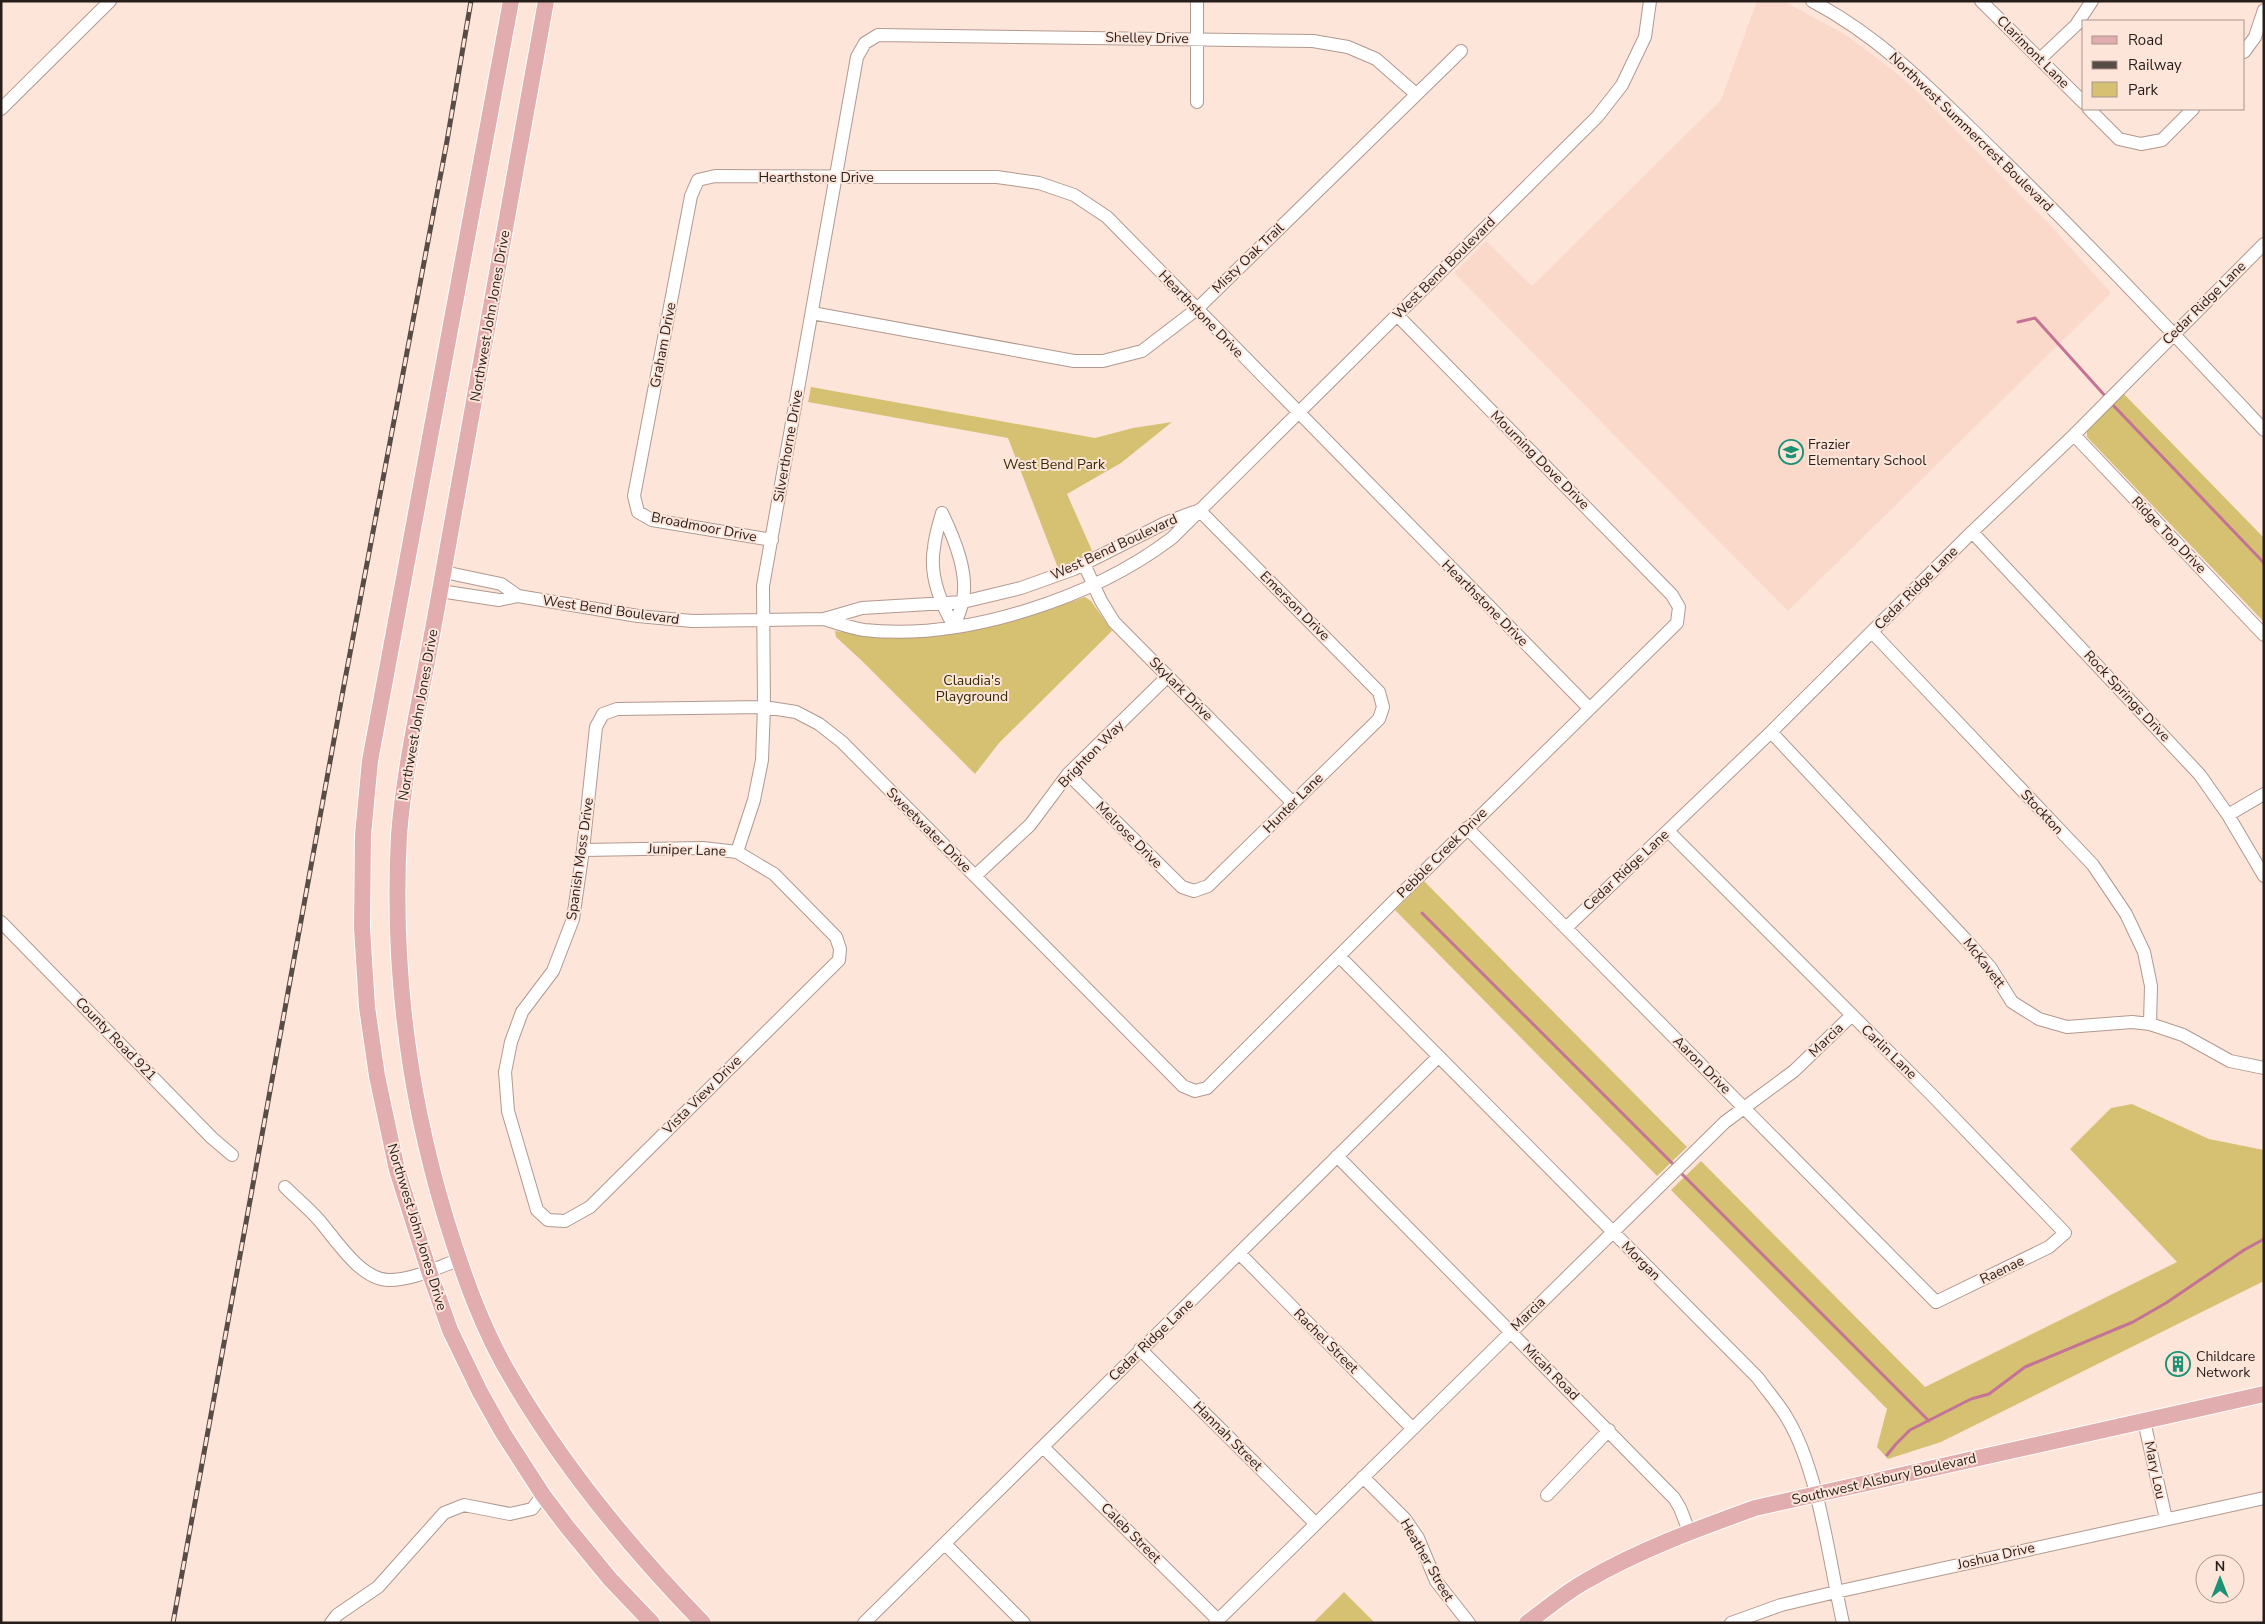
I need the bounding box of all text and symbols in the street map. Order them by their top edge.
street label: Clarimont Lane [1992,11,2074,93]
legend [2082,20,2245,110]
street label: Shelley Drive [1105,28,1189,48]
text: Road [2128,30,2163,50]
street label: Northwest Summercrest Boulevard [1885,48,2057,216]
text: Railway [2128,55,2182,75]
text: Park [2128,80,2158,100]
street label: Hearthstone Drive [758,168,874,187]
street label: West Bend Boulevard [1389,213,1499,323]
street label: Misty Oak Trail [1208,218,1289,297]
street label: Northwest John Jones Drive [466,229,514,403]
street label: Cedar Ridge Lane [2158,257,2250,349]
street label: Hearthstone Drive [1154,266,1248,362]
street label: Graham Drive [645,301,681,389]
street label: Silverthorne Drive [769,388,807,504]
street label: Mourning Dove Drive [1486,406,1594,514]
place label: Frazier Elementary School [1808,435,1927,470]
school or university icon: Frazier Elementary School [1778,439,1804,465]
park label: West Bend Park [1003,455,1106,474]
street label: Ridge Top Drive [2127,492,2211,578]
street label: Broadmoor Drive [650,507,758,547]
street label: West Bend Boulevard [1047,509,1181,585]
street label: Cedar Ridge Lane [1870,542,1962,634]
street label: Hearthstone Drive [1438,556,1532,650]
street label: Emerson Drive [1256,567,1334,645]
street label: West Bend Boulevard [541,591,681,629]
street label: Northwest John Jones Drive [394,628,442,802]
street label: Rock Springs Drive [2080,646,2174,746]
street label: Skylark Drive [1145,653,1217,725]
park label: Claudia's Playground [936,671,1008,706]
street label: Brighton Way [1054,715,1129,792]
street label: Hunter Lane [1259,769,1327,837]
street label: Sweetwater Drive [882,783,976,877]
street label: Stockton [2016,785,2068,839]
street label: Spanish Moss Drive [562,796,598,922]
street label: Melrose Drive [1091,797,1167,873]
street label: Pebble Creek Drive [1393,804,1491,902]
street label: Cedar Ridge Lane [1579,825,1673,915]
street label: Juniper Lane [647,839,726,861]
street label: McKavett [1958,934,2010,992]
street label: County Road 921 [71,993,161,1085]
street label: Marcia [1804,1019,1848,1061]
street label: Carlin Lane [1857,1021,1921,1083]
street label: Aaron Drive [1669,1032,1735,1098]
street label: Vista View Drive [658,1051,746,1139]
street label: Northwest John Jones Drive [383,1141,451,1313]
street label: Morgan [1617,1237,1665,1285]
street label: Raenae [1977,1251,2027,1289]
street label: Marcia [1506,1293,1550,1335]
street label: Cedar Ridge Lane [1104,1295,1198,1385]
street label: Rachel Street [1289,1304,1363,1378]
street label: Micah Road [1518,1339,1584,1405]
place label: Childcare Network [2196,1347,2255,1382]
building icon: Childcare Network [2165,1351,2191,1377]
street label: Hannah Street [1189,1397,1267,1475]
street label: Mary Lou [2140,1439,2170,1501]
street label: Southwest Alsbury Boulevard [1790,1449,1978,1509]
street label: Caleb Street [1097,1499,1165,1567]
street label: Heather Street [1396,1515,1458,1605]
street label: Joshua Drive [1954,1538,2037,1574]
north arrow [2195,1554,2245,1604]
text: N [2215,1557,2225,1576]

